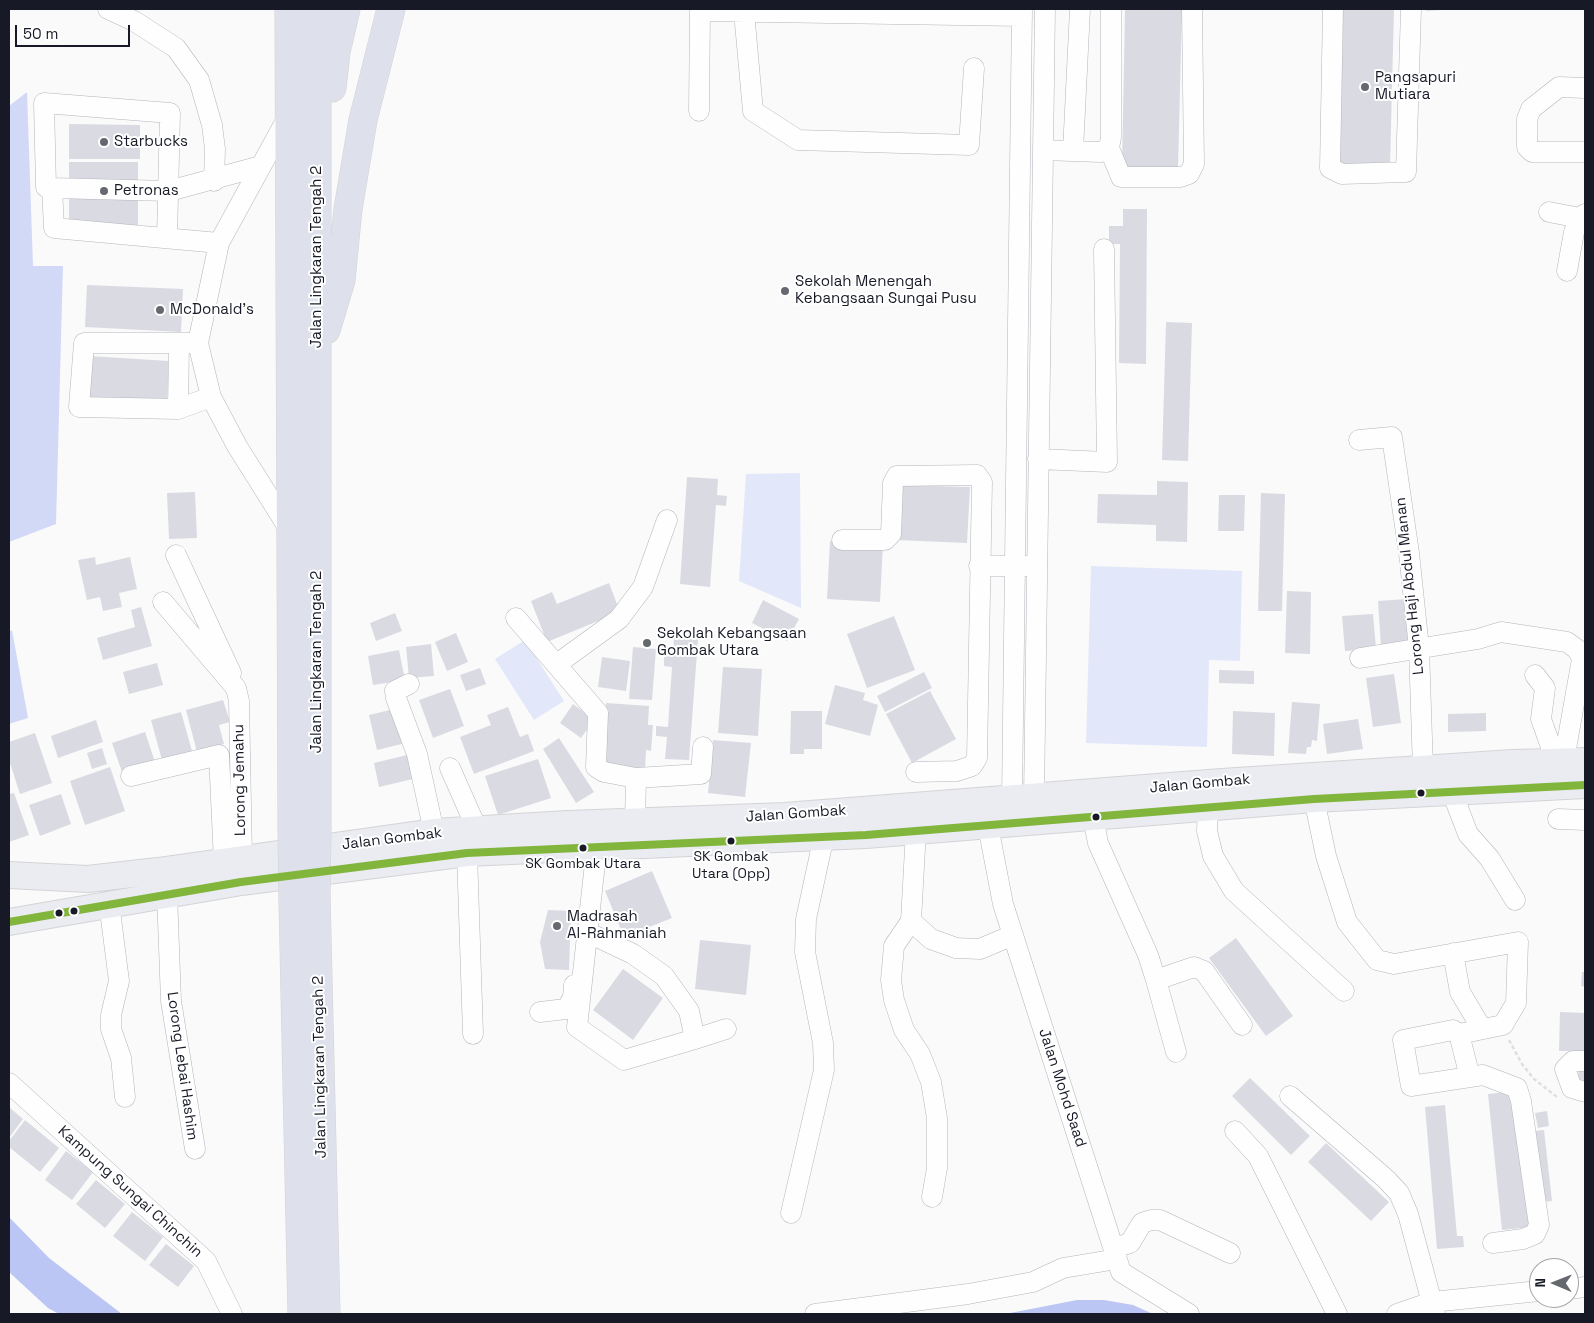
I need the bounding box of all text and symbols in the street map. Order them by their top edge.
scale bar [18,15,132,47]
text: 50 m [23,24,58,43]
place label: Pangsapuri Mutiara [1375,69,1456,104]
marker: Pangsapuri Mutiara [1359,81,1371,93]
place label: Starbucks [114,133,188,151]
marker: Starbucks [98,136,110,148]
street label: Jalan Lingkaran Tengah 2 [308,166,326,348]
place label: Petronas [114,182,179,200]
marker: Petronas [98,185,110,197]
place label: Sekolah Menengah Kebangsaan Sungai Pusu [795,273,977,308]
marker: Sekolah Menengah Kebangsaan Sungai Pusu [779,285,791,297]
place label: McDonald's [170,301,254,319]
marker: McDonald's [154,304,166,316]
street label: Lorong Haji Abdul Manan [1392,496,1428,676]
street label: Jalan Lingkaran Tengah 2 [308,571,326,753]
place label: Sekolah Kebangsaan Gombak Utara [657,625,806,660]
marker: Sekolah Kebangsaan Gombak Utara [641,637,653,649]
street label: Lorong Jemahu [230,724,250,836]
street label: Jalan Gombak [1149,771,1251,797]
unlabelled marker [1416,788,1426,798]
street label: Jalan Gombak [745,802,847,826]
unlabelled marker [1091,812,1101,822]
street label: Jalan Gombak [341,824,443,854]
marker: SK Gombak Utara (Opp) [726,836,736,846]
marker: SK Gombak Utara [578,843,588,853]
place label: SK Gombak Utara (Opp) [692,849,770,882]
place label: SK Gombak Utara [525,856,641,872]
unlabelled marker [69,906,79,916]
unlabelled marker [54,908,64,918]
place label: Madrasah Al-Rahmaniah [567,908,666,943]
marker: Madrasah Al-Rahmaniah [551,920,563,932]
street label: Jalan Lingkaran Tengah 2 [309,976,331,1158]
street label: Lorong Lebai Hashim [163,991,201,1141]
street label: Jalan Mohd Saad [1034,1027,1090,1149]
street label: Kampung Sungai Chinchin [54,1122,206,1262]
north arrow [1529,1258,1579,1308]
text: N [1531,1278,1549,1288]

